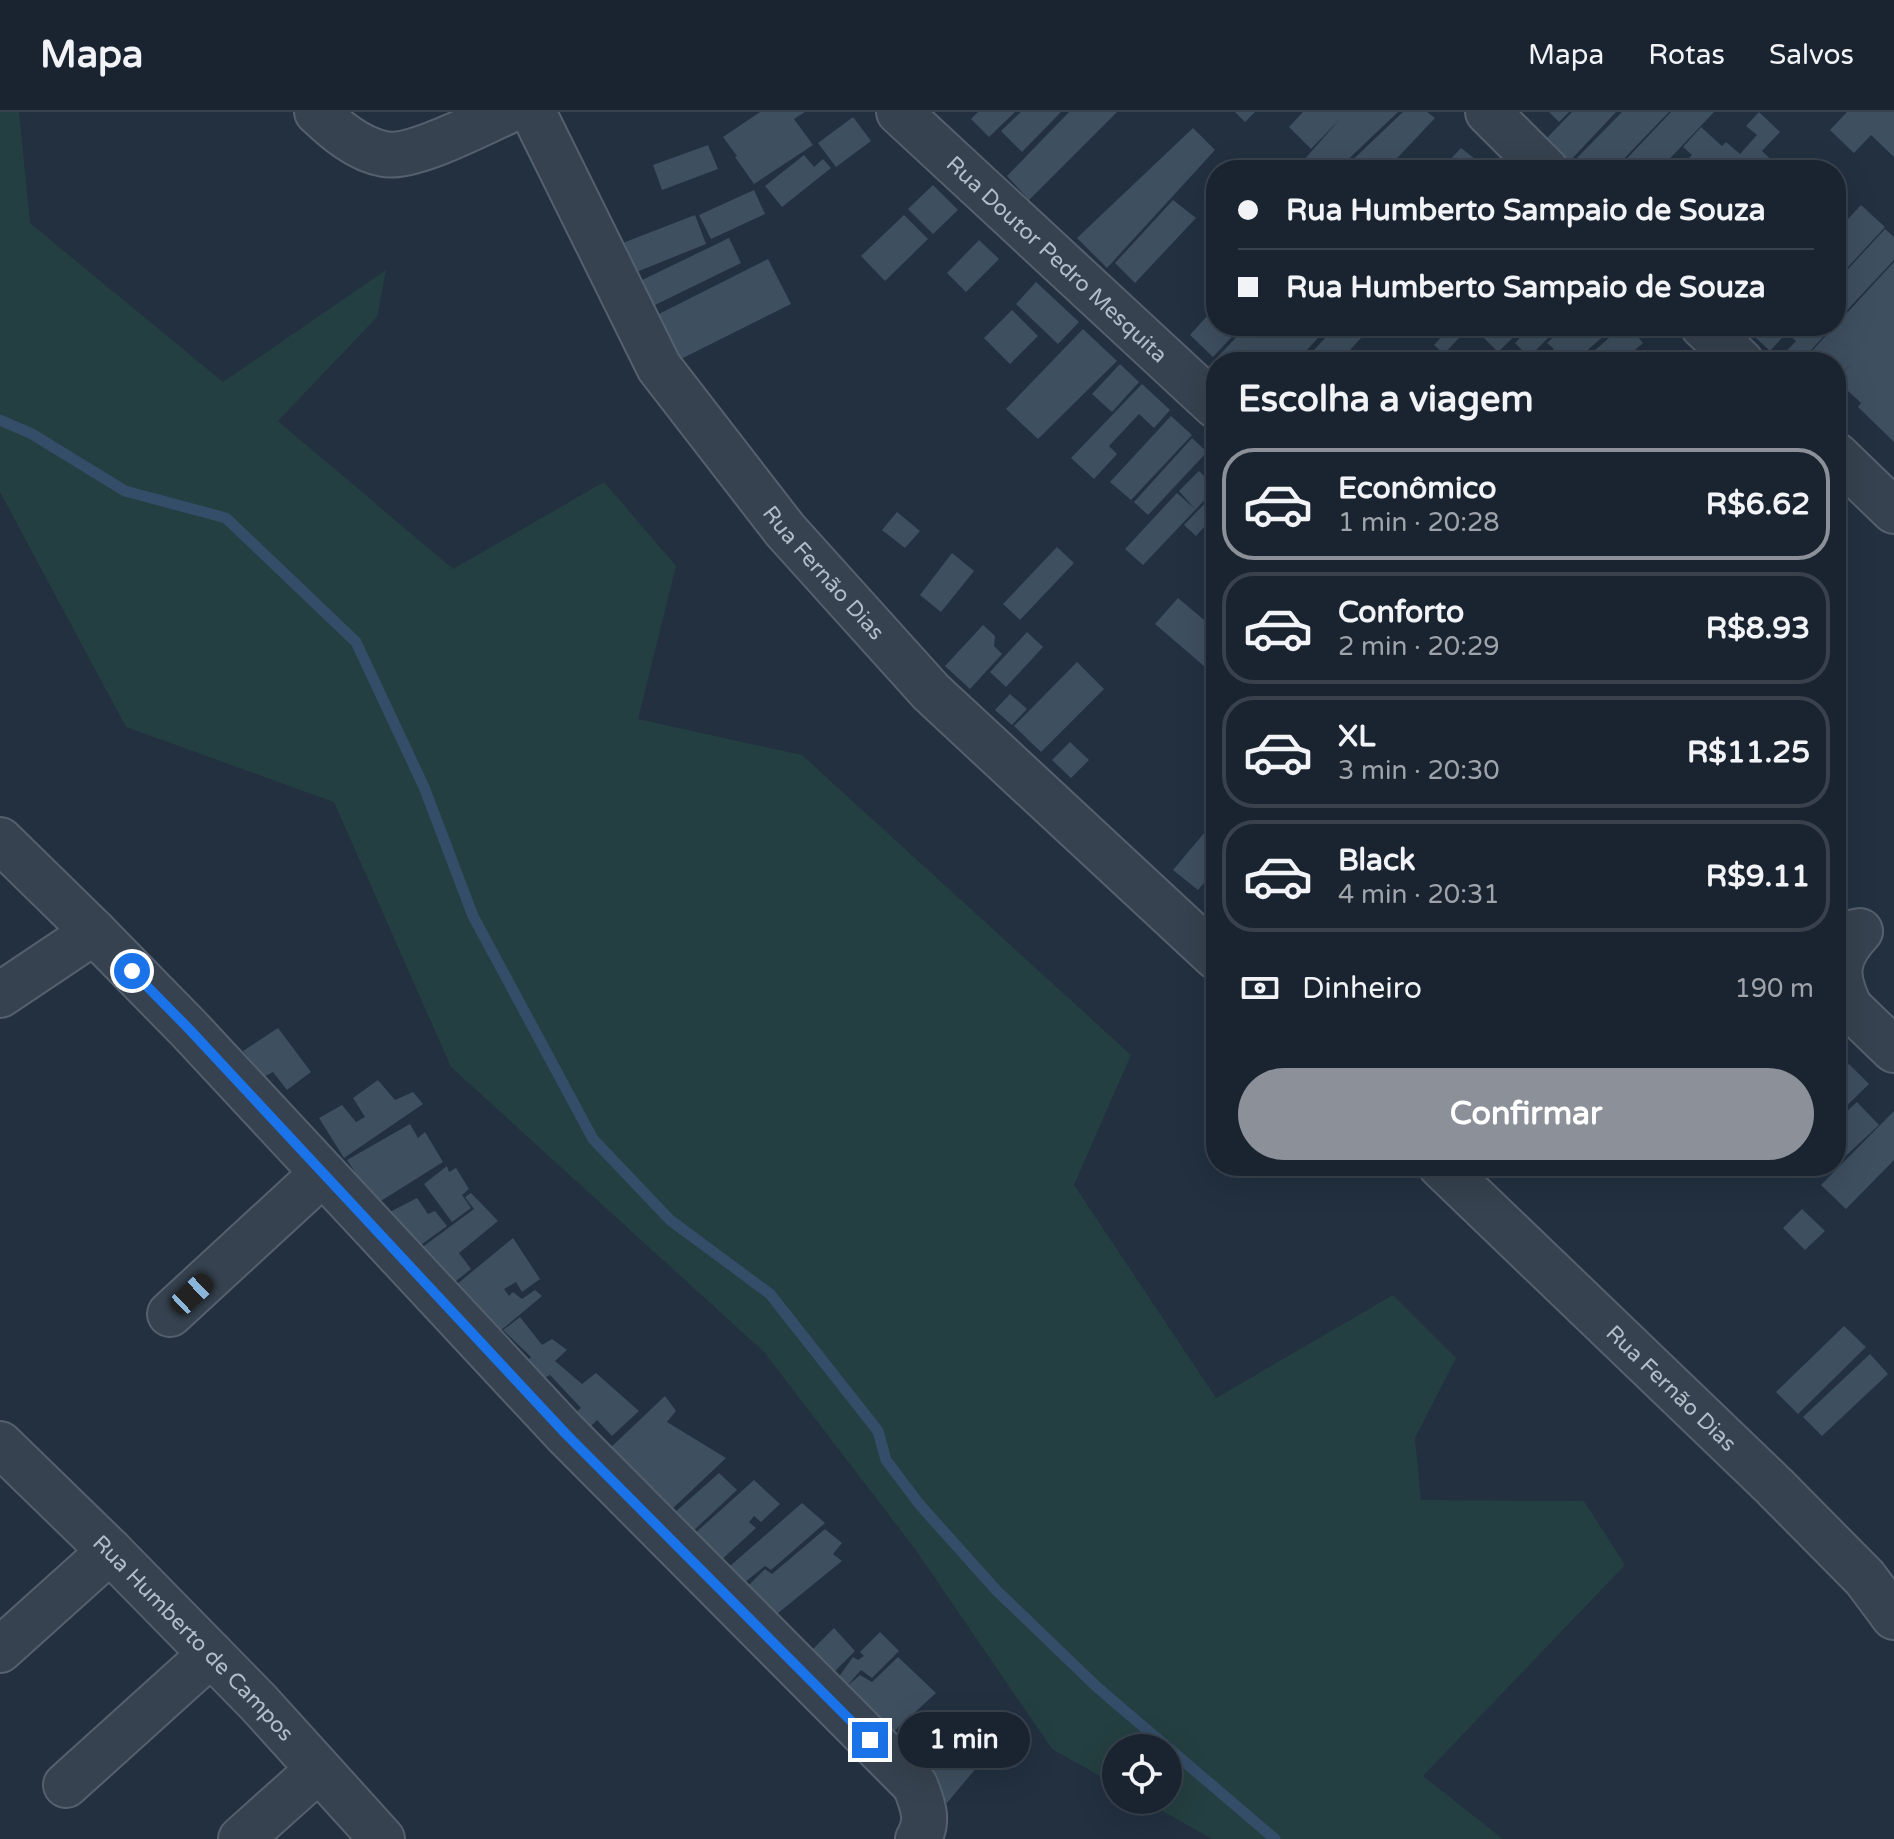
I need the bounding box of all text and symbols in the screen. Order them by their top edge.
text: Mapa [40,32,143,78]
text: Mapa [1528,38,1604,72]
text: Rotas [1648,38,1725,72]
text: Salvos [1769,38,1854,72]
street label: Rua Doutor Pedro Mesquita [941,151,1172,368]
text: Rua Humberto Sampaio de Souza [1286,192,1766,229]
text: Rua Humberto Sampaio de Souza [1286,269,1766,306]
text: Escolha a viagem [1238,378,1533,421]
icon: car [1242,468,1314,540]
text: Econômico [1338,470,1496,507]
text: R$6.62 [1706,486,1810,523]
street label: Rua Fernão Dias [757,501,889,645]
text: 1 min · 20:28 [1338,507,1500,538]
icon: car [1242,592,1314,664]
text: Conforto [1338,594,1464,631]
text: R$8.93 [1706,610,1810,647]
text: 2 min · 20:29 [1338,631,1500,662]
icon: car [1242,716,1314,788]
text: XL [1338,718,1375,755]
text: R$11.25 [1687,734,1810,771]
text: 3 min · 20:30 [1338,755,1500,786]
icon: car [1242,840,1314,912]
text: Black [1338,842,1415,879]
text: R$9.11 [1706,858,1810,895]
text: 4 min · 20:31 [1338,879,1500,910]
route start [114,953,150,989]
icon: cash [1238,966,1282,1010]
text: Dinheiro [1302,970,1422,1007]
text: 190 m [1734,973,1814,1004]
button: Confirmar [1238,1068,1814,1160]
car [166,1269,218,1319]
street label: Rua Fernão Dias [1601,1320,1741,1457]
street label: Rua Humberto de Campos [87,1530,299,1747]
callout: 1 min [898,1712,1030,1768]
route end [852,1722,888,1758]
text: 1 min [929,1724,999,1755]
map controls [1102,1734,1182,1814]
button: locate [1102,1734,1182,1814]

